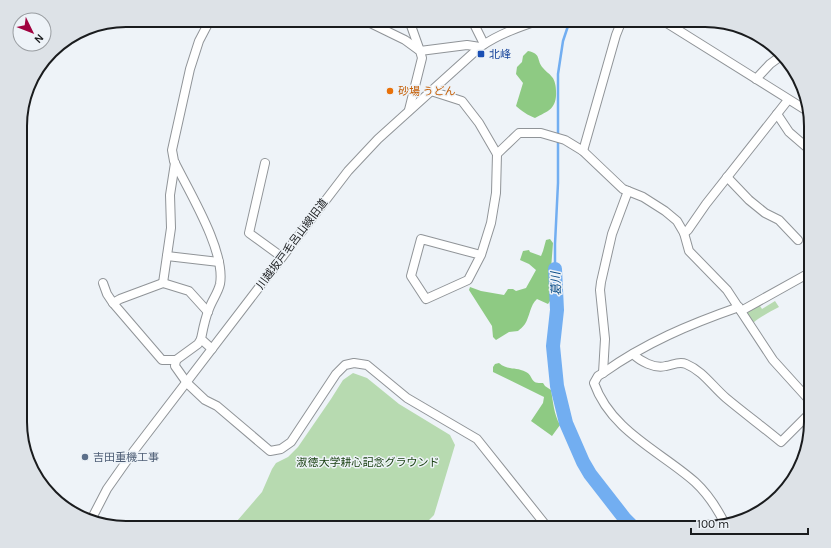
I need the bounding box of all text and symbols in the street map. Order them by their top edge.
north arrow [12,12,52,52]
text: N [32,31,46,46]
place label: 北峰 [489,48,511,61]
marker: 北峰 [476,49,486,59]
place label: 砂場 うどん [398,85,456,98]
marker: 砂場 うどん [385,86,395,96]
street label: 川越坂戸毛呂山線旧道 [254,196,330,292]
water label: 葛川 [549,270,563,296]
place label: 吉田重機工事 [93,451,159,464]
marker: 吉田重機工事 [80,452,90,462]
park label: 淑徳大学耕心記念グラウンド [297,456,440,469]
scale bar [691,510,808,536]
text: 100 m [697,517,729,531]

